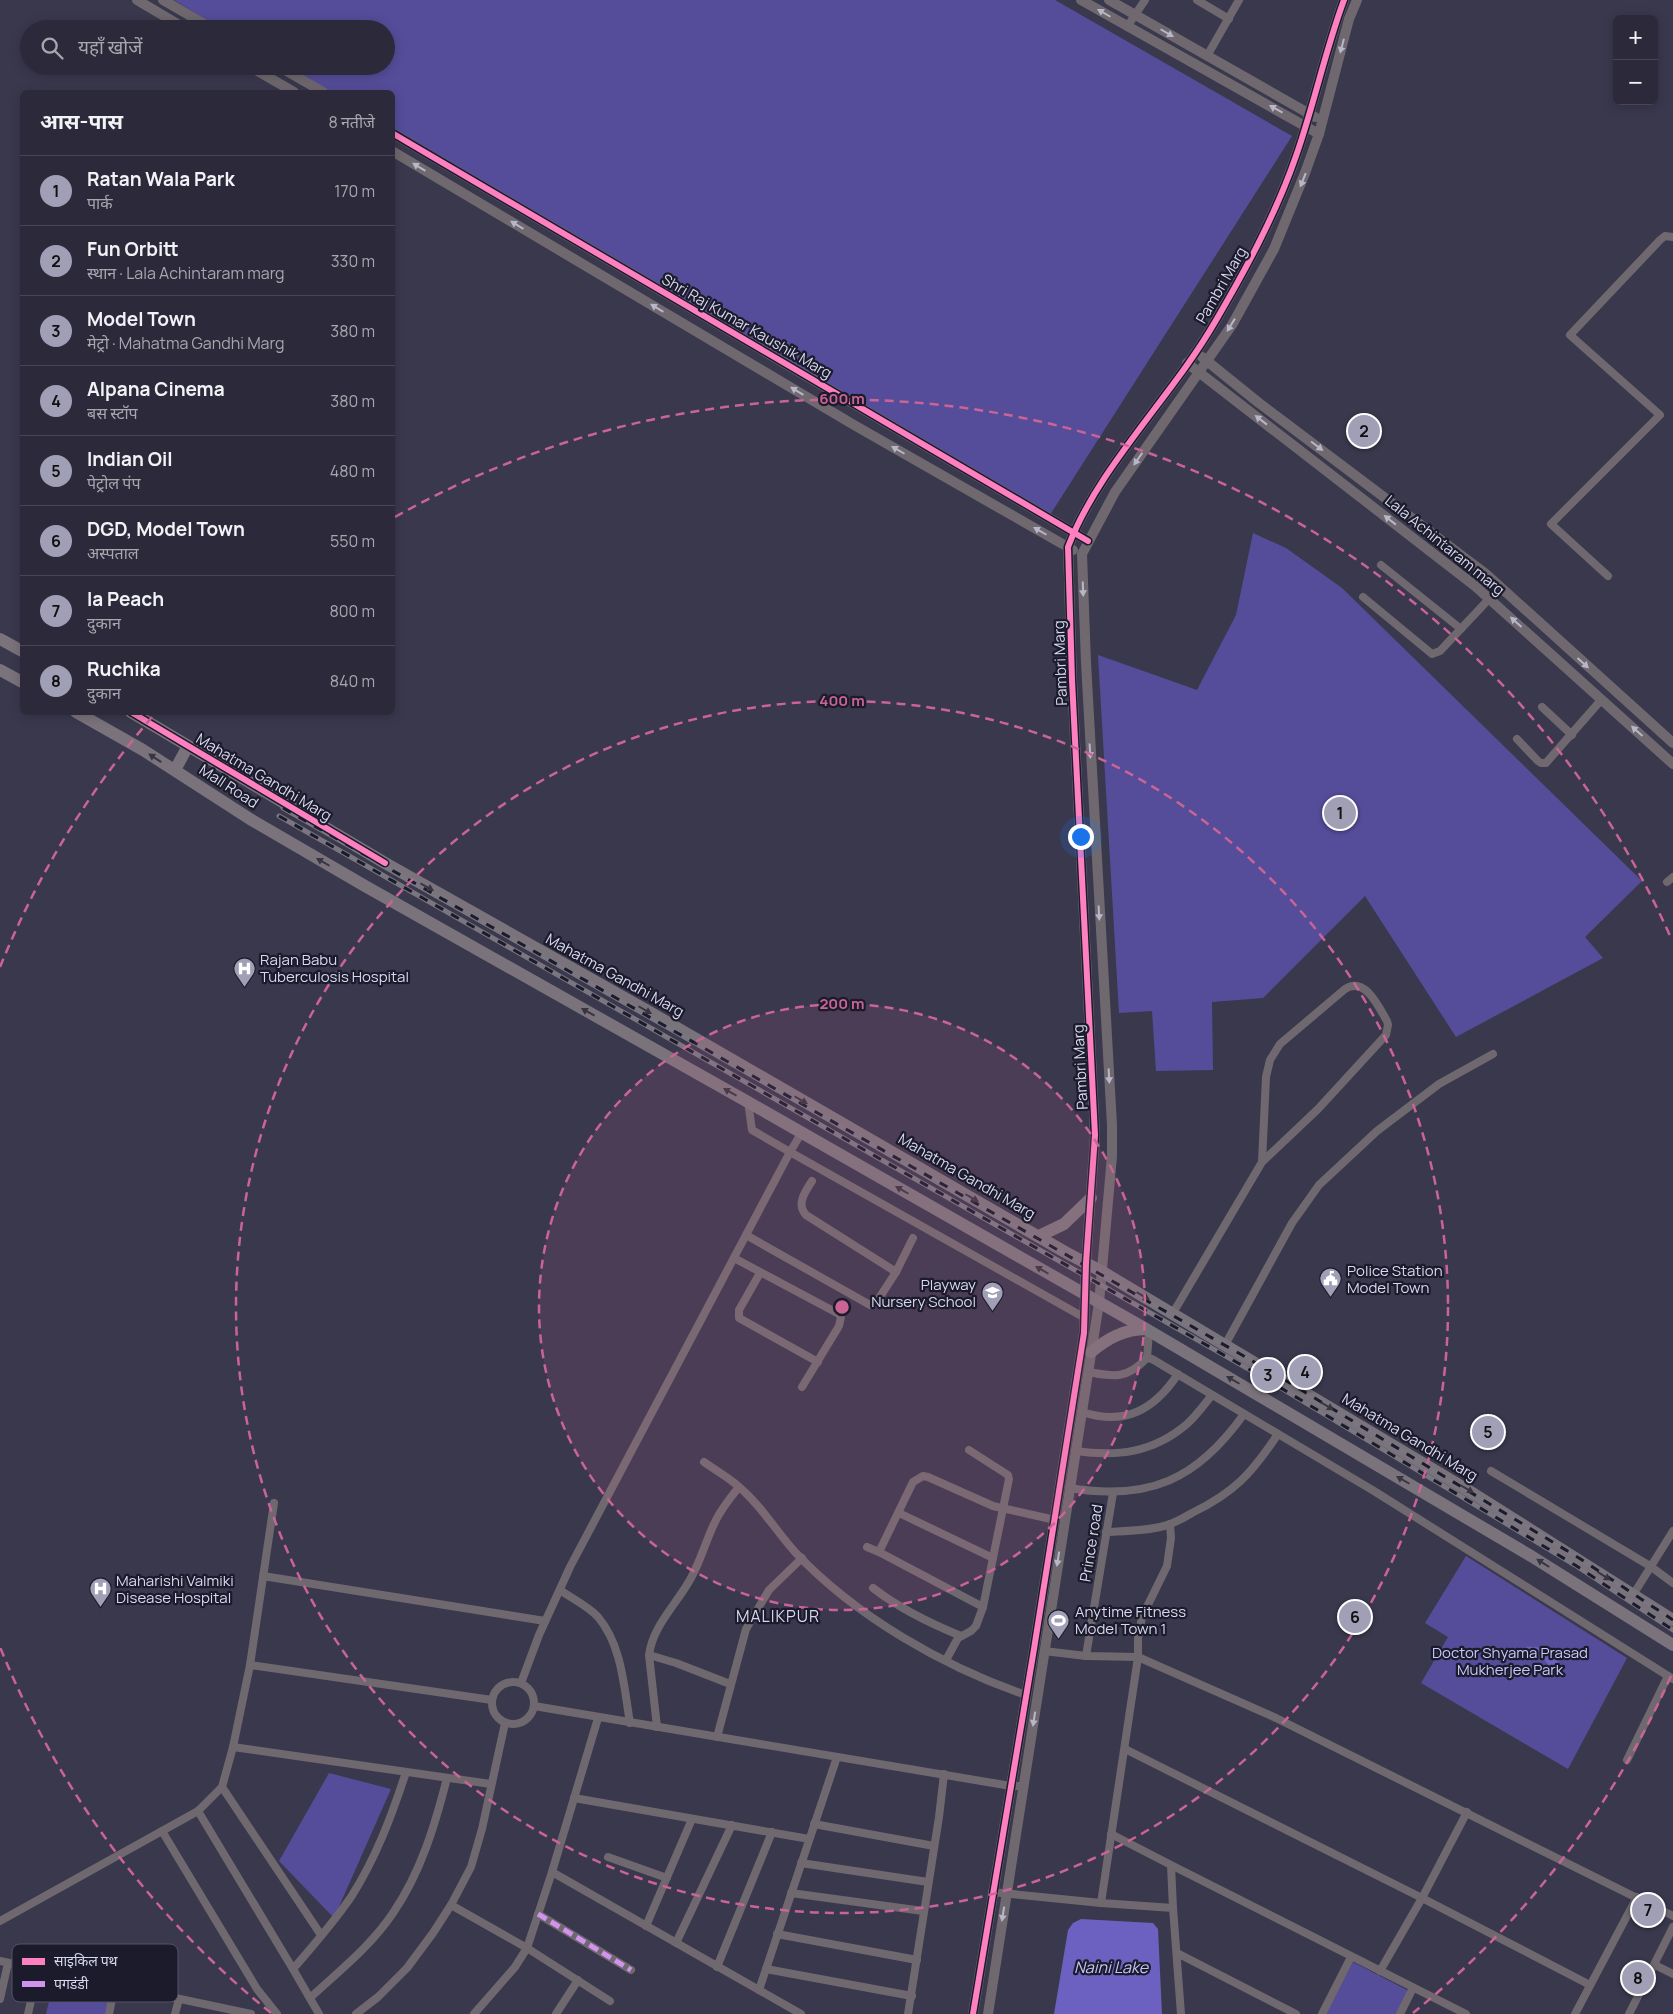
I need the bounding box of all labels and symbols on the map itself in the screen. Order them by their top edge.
one-way arrow [1097,9,1111,18]
one-way arrow [1159,29,1174,37]
one-way arrow [1337,39,1345,54]
one-way arrow [1270,105,1283,114]
one-way arrow [413,162,426,171]
one-way arrow [1298,173,1306,187]
one-way arrow [511,220,524,229]
street label: Pambri Marg [1191,243,1251,327]
street label: Shri Raj Kumar Kaushik Marg [658,269,836,383]
one-way arrow [650,303,663,312]
one-way arrow [1227,319,1236,332]
one-way arrow [790,386,803,395]
text: 600 m [819,388,865,409]
pin: 2 [1348,412,1380,450]
one-way arrow [1255,415,1268,426]
one-way arrow [1310,441,1324,451]
one-way arrow [892,446,905,455]
one-way arrow [1133,452,1143,465]
street label: Lala Achintaram marg [1381,490,1509,600]
one-way arrow [1383,515,1397,525]
one-way arrow [1033,526,1046,535]
one-way arrow [1080,581,1088,597]
one-way arrow [1509,617,1522,628]
street label: Pambri Marg [1048,620,1072,706]
one-way arrow [1577,657,1589,669]
text: 400 m [819,690,865,711]
one-way arrow [1631,725,1644,736]
street label: Mahatma Gandhi Marg [192,728,336,826]
one-way arrow [1087,743,1095,759]
one-way arrow [149,753,162,763]
street label: Mall Road [195,759,263,813]
pin: 1 [1324,794,1356,832]
your location [1068,824,1094,850]
one-way arrow [316,857,330,866]
one-way arrow [421,883,434,892]
one-way arrow [1096,906,1104,922]
street label: Mahatma Gandhi Marg [542,928,688,1022]
place label: Rajan Babu Tuberculosis Hospital [260,949,409,987]
hospital icon: Rajan Babu Tuberculosis Hospital [232,956,256,987]
text: 200 m [819,993,865,1014]
one-way arrow [638,1006,652,1014]
one-way arrow [581,1008,596,1016]
street label: Pambri Marg [1067,1024,1093,1110]
one-way arrow [1105,1068,1113,1084]
one-way arrow [723,1087,737,1096]
one-way arrow [794,1095,808,1104]
street label: Mahatma Gandhi Marg [895,1128,1039,1224]
one-way arrow [895,1185,908,1194]
one-way arrow [965,1194,980,1202]
place label: Police Station Model Town [1347,1260,1443,1298]
one-way arrow [1036,1266,1049,1275]
public building icon: Police Station Model Town [1319,1267,1343,1298]
place label: Playway Nursery School [871,1274,976,1312]
school or university icon: Playway Nursery School [980,1281,1004,1312]
one-way arrow [1136,1291,1149,1300]
centre of rings [833,1298,851,1316]
pin: 4 [1289,1353,1321,1391]
pin: 3 [1252,1356,1284,1394]
one-way arrow [1226,1376,1239,1385]
street label: Mahatma Gandhi Marg [1338,1388,1482,1486]
one-way arrow [1321,1402,1334,1411]
pin: 5 [1472,1413,1504,1451]
one-way arrow [1396,1476,1410,1485]
one-way arrow [1460,1485,1473,1494]
street label: Prince road [1075,1503,1107,1583]
one-way arrow [1054,1551,1062,1567]
one-way arrow [1536,1558,1550,1568]
place label: Maharishi Valmiki Disease Hospital [116,1570,234,1608]
one-way arrow [1597,1571,1611,1581]
hospital icon: Maharishi Valmiki Disease Hospital [88,1577,112,1608]
pin: 6 [1339,1598,1371,1636]
place label: Anytime Fitness Model Town 1 [1075,1601,1186,1639]
district label: MALIKPUR [736,1605,820,1627]
sports icon: Anytime Fitness Model Town 1 [1047,1608,1071,1639]
park label: Doctor Shyama Prasad Mukherjee Park [1432,1642,1588,1680]
one-way arrow [1029,1712,1037,1728]
pin: 7 [1632,1891,1664,1929]
one-way arrow [999,1907,1007,1923]
legend [12,1944,178,2002]
text: साइकिल पथ [54,1951,119,1970]
water label: Naini Lake [1074,1956,1150,1978]
pin: 8 [1622,1959,1654,1997]
text: पगडंडी [54,1974,89,1993]

